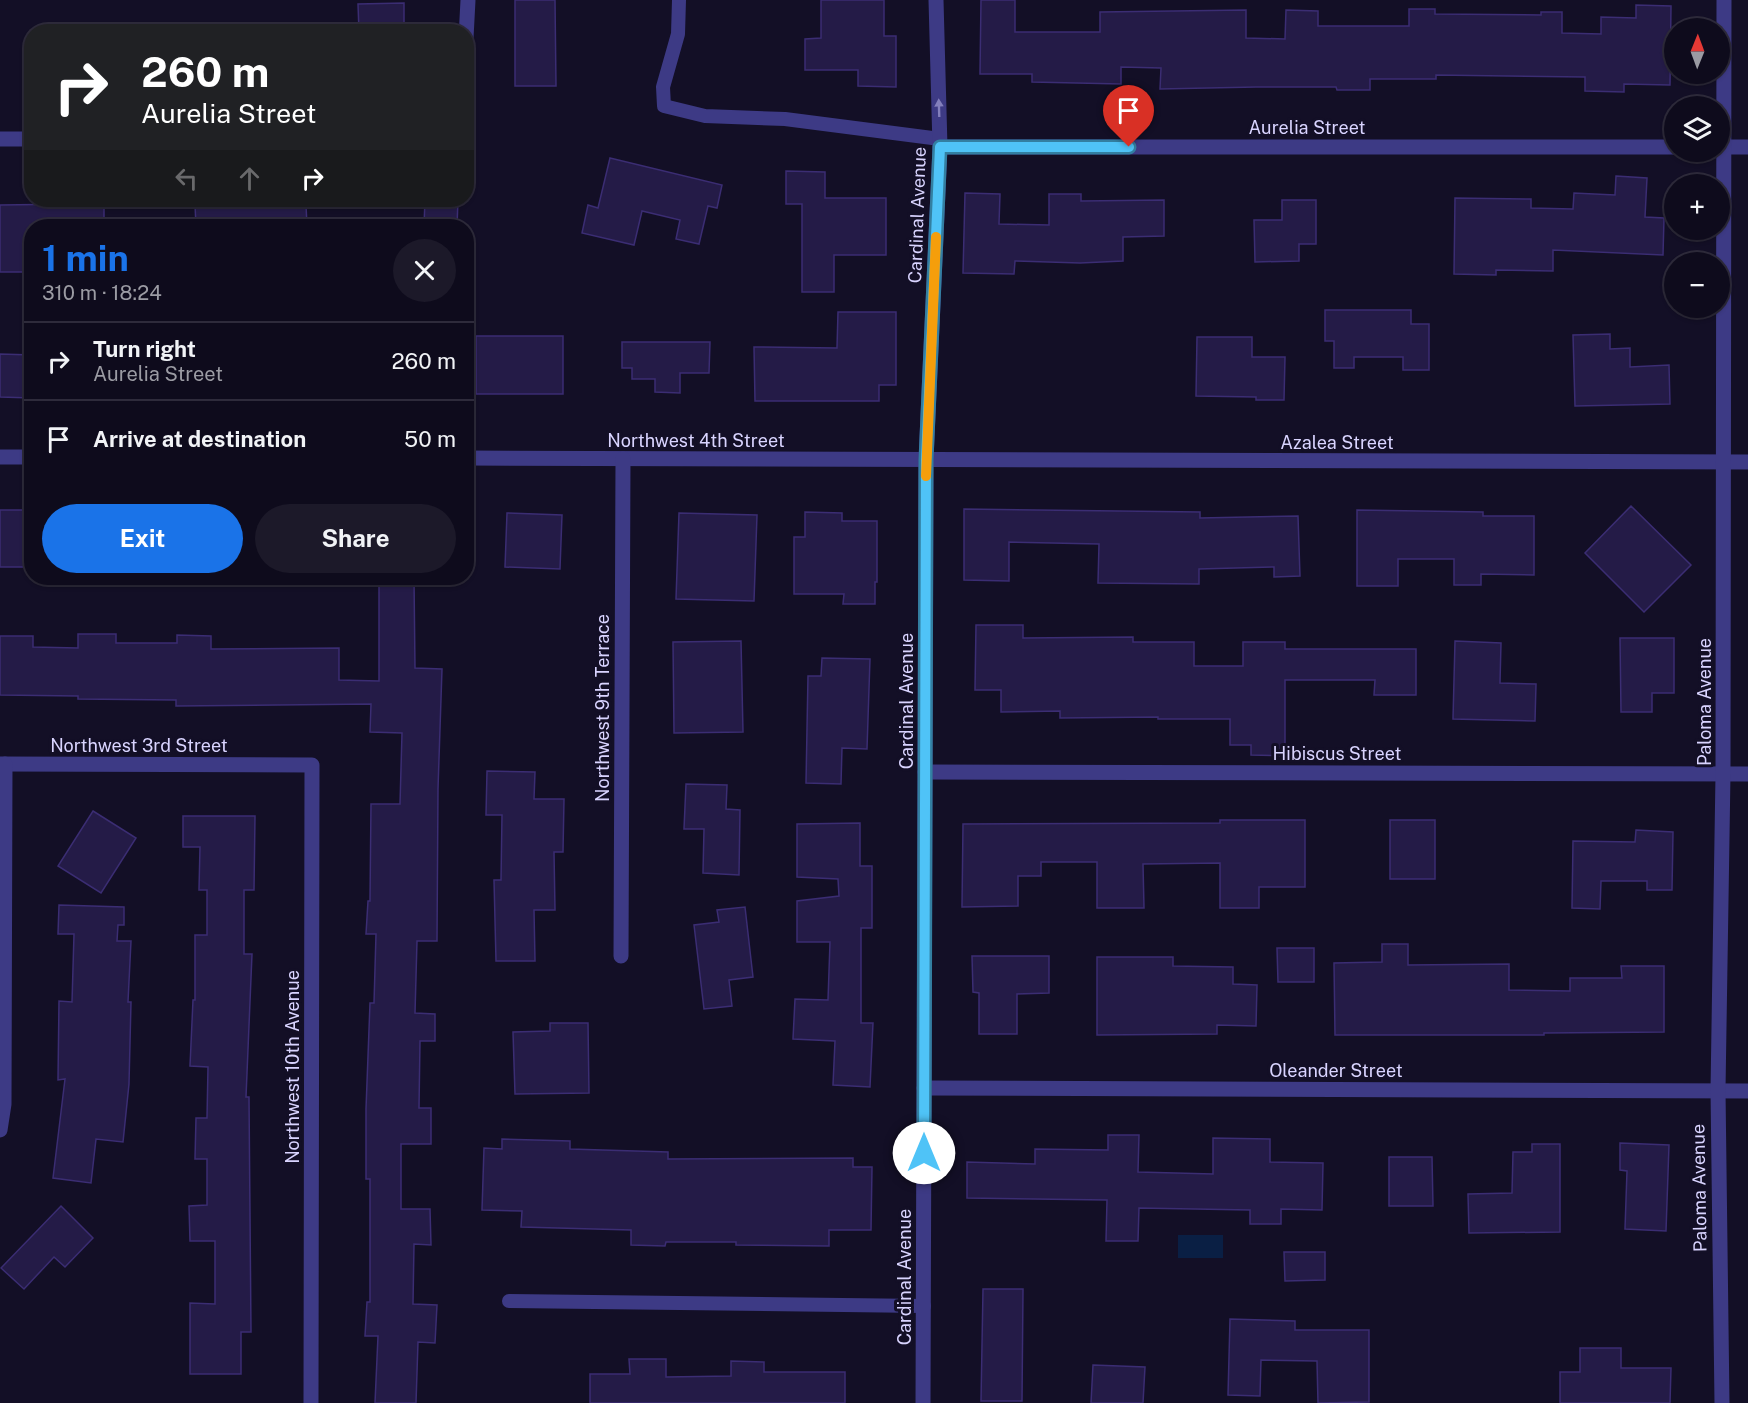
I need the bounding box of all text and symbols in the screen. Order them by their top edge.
north arrow [1664,18,1730,84]
map controls [1664,18,1730,318]
text: 260 m [141,47,269,96]
icon: right [42,48,120,126]
pin [1103,85,1154,147]
icon: arrive [1112,94,1145,127]
button: layers [1664,96,1730,162]
text: Aurelia Street [141,97,317,129]
one-way arrow [934,98,944,117]
street label: Aurelia Street [1248,117,1366,138]
street label: Cardinal Avenue [904,146,930,284]
icon: left [170,162,203,195]
icon: ahead [233,162,266,195]
icon: right [296,162,329,195]
button: + [1664,174,1730,240]
text: 1 min [42,237,129,279]
button: close [393,239,456,302]
button: − [1664,252,1730,318]
text: 310 m · 18:24 [42,281,162,305]
text: Turn right [93,336,196,362]
icon: right [42,345,75,378]
text: 260 m [391,348,456,374]
text: Aurelia Street [93,362,223,386]
icon: arrive [42,423,75,456]
text: Arrive at destination [93,426,306,452]
text: 50 m [404,426,456,452]
street label: Northwest 4th Street [607,430,785,451]
street label: Azalea Street [1280,432,1394,453]
button: Exit [42,504,243,573]
button: Share [255,504,456,573]
street label: Northwest 9th Terrace [592,614,613,802]
street label: Cardinal Avenue [896,633,917,769]
street label: Paloma Avenue [1694,638,1715,766]
street label: Northwest 3rd Street [50,735,228,756]
street label: Hibiscus Street [1273,743,1401,764]
street label: Northwest 10th Avenue [282,970,303,1164]
street label: Oleander Street [1269,1060,1403,1081]
position arrow [892,1121,956,1185]
street label: Paloma Avenue [1687,1124,1711,1252]
street label: Cardinal Avenue [894,1209,915,1345]

